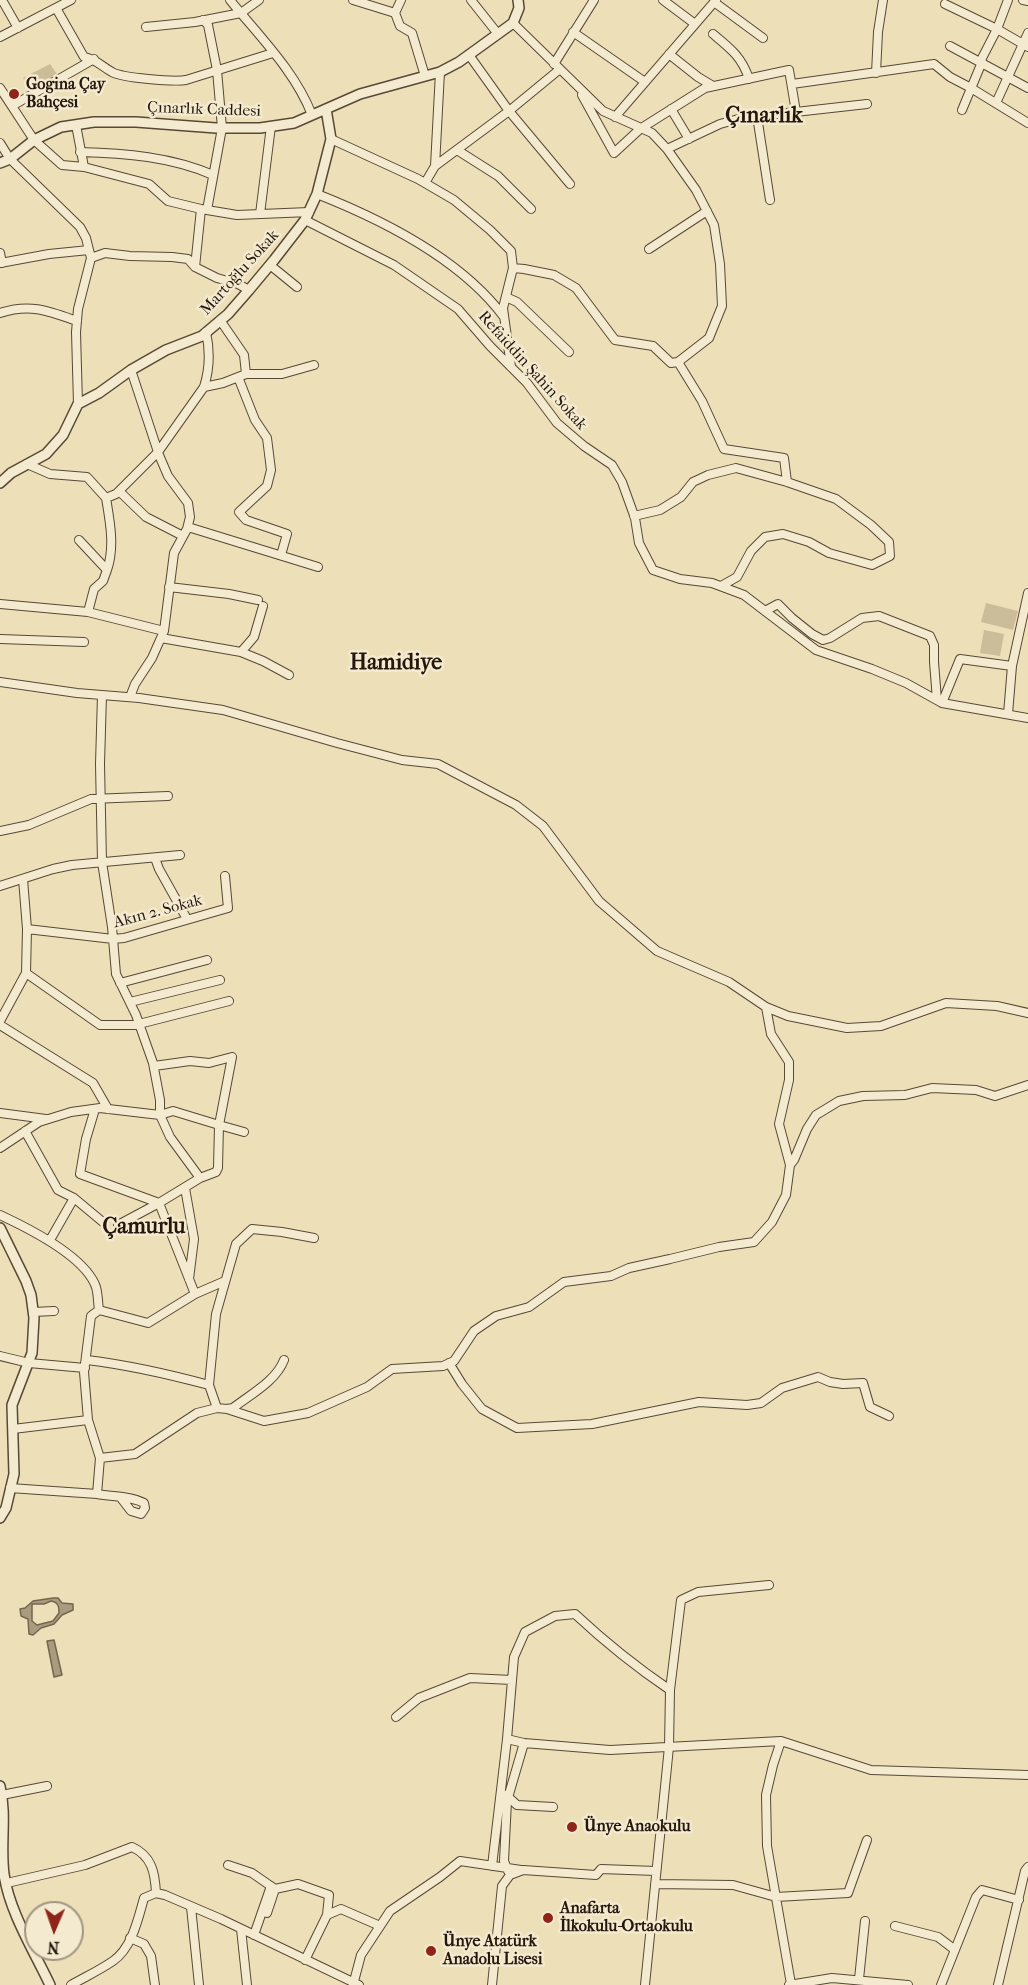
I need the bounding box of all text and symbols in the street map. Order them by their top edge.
place label: Gogina Çay Bahçesi [26,75,105,113]
marker: Gogina Çay Bahçesi [7,87,21,101]
street label: Çınarlık Caddesi [147,98,261,122]
district label: Çınarlık [725,104,803,130]
street label: Martoğlu Sokak [197,226,283,320]
street label: Refaiddin Şahin Sokak [473,307,591,435]
district label: Hamidiye [350,651,442,677]
street label: Akın 2. Sokak [112,891,204,933]
district label: Çamurlu [102,1215,186,1241]
place label: Ünye Anaokulu [584,1817,690,1837]
marker: Ünye Anaokulu [565,1820,579,1834]
place label: Anafarta İlkokulu-Ortaokulu [560,1899,693,1937]
north arrow [24,1901,84,1961]
marker: Anafarta İlkokulu-Ortaokulu [541,1911,555,1925]
place label: Ünye Atatürk Anadolu Lisesi [443,1932,542,1970]
text: N [47,1938,60,1957]
marker: Ünye Atatürk Anadolu Lisesi [424,1944,438,1958]

